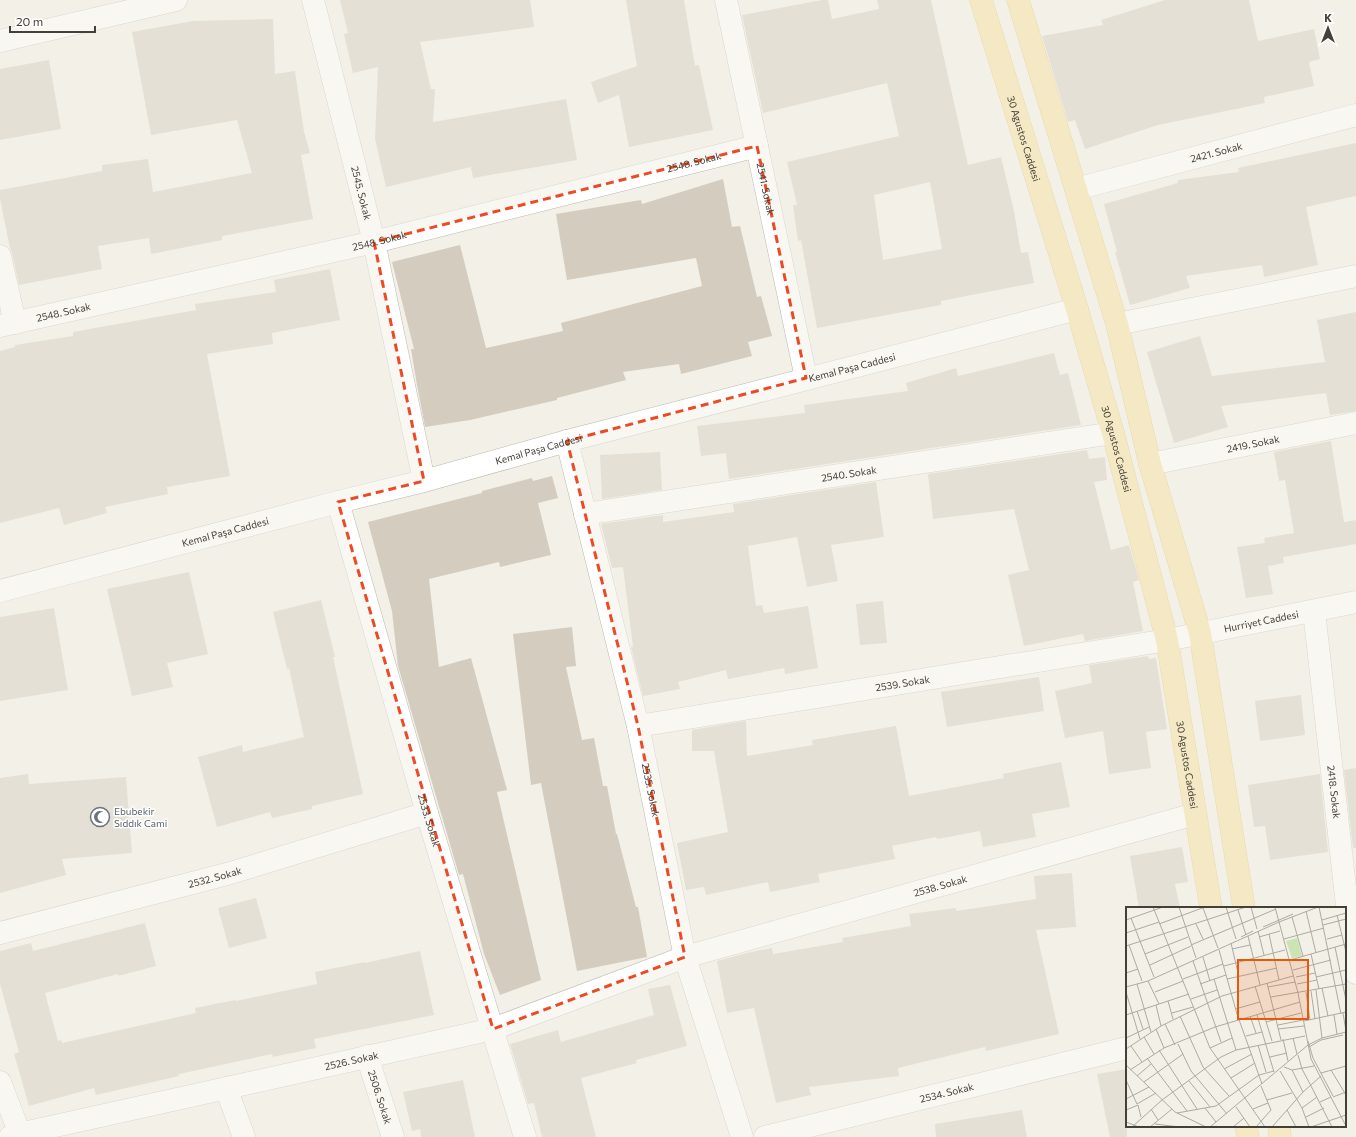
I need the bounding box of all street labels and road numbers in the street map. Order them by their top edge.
street label: 30 Agustos Caddesi [1005,94,1043,183]
street label: 2421. Sokak [1189,139,1244,165]
street label: 2548. Sokak [665,149,723,174]
street label: 2541. Sokak [755,161,777,217]
street label: 2545. Sokak [349,165,374,222]
street label: 2548. Sokak [351,228,408,253]
street label: 2548. Sokak [35,300,92,324]
street label: Kemal Paşa Caddesi [807,350,897,384]
street label: 30 Agustos Caddesi [1099,404,1134,493]
street label: Kemal Paşa Caddesi [494,431,583,467]
street label: 2419. Sokak [1226,432,1281,455]
street label: 2540. Sokak [820,463,878,484]
street label: Kemal Paşa Caddesi [181,514,270,549]
street label: Hurriyet Caddesi [1223,608,1300,634]
street label: 2539. Sokak [874,673,931,693]
street label: 30 Agustos Caddesi [1174,720,1201,810]
street label: 2535. Sokak [640,762,662,819]
street label: 2418. Sokak [1325,765,1343,820]
street label: 2533. Sokak [416,792,443,849]
street label: 2532. Sokak [187,864,243,890]
street label: 2538. Sokak [912,872,969,899]
street label: 2526. Sokak [323,1048,380,1072]
street label: 2506. Sokak [366,1068,395,1126]
street label: 2534. Sokak [918,1080,975,1105]

